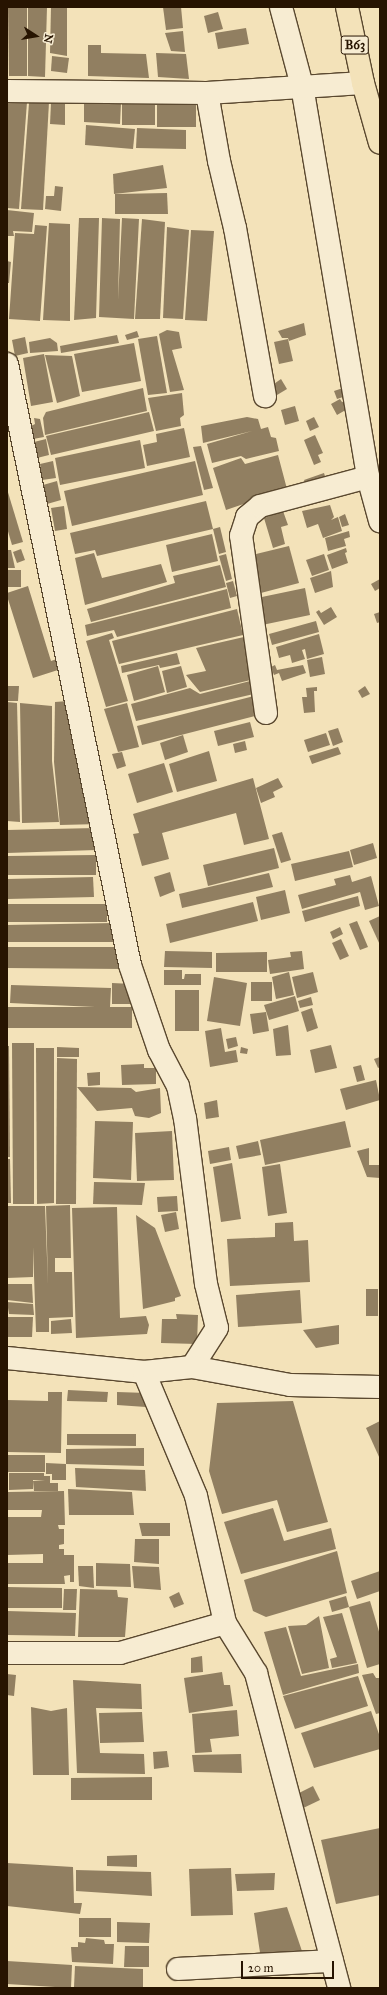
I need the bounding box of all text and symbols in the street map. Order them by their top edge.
north arrow [16,16,56,56]
text: N [41,33,56,45]
road number: B63 [340,34,370,56]
scale bar [243,1953,336,1979]
text: 20 m [248,1961,274,1975]

